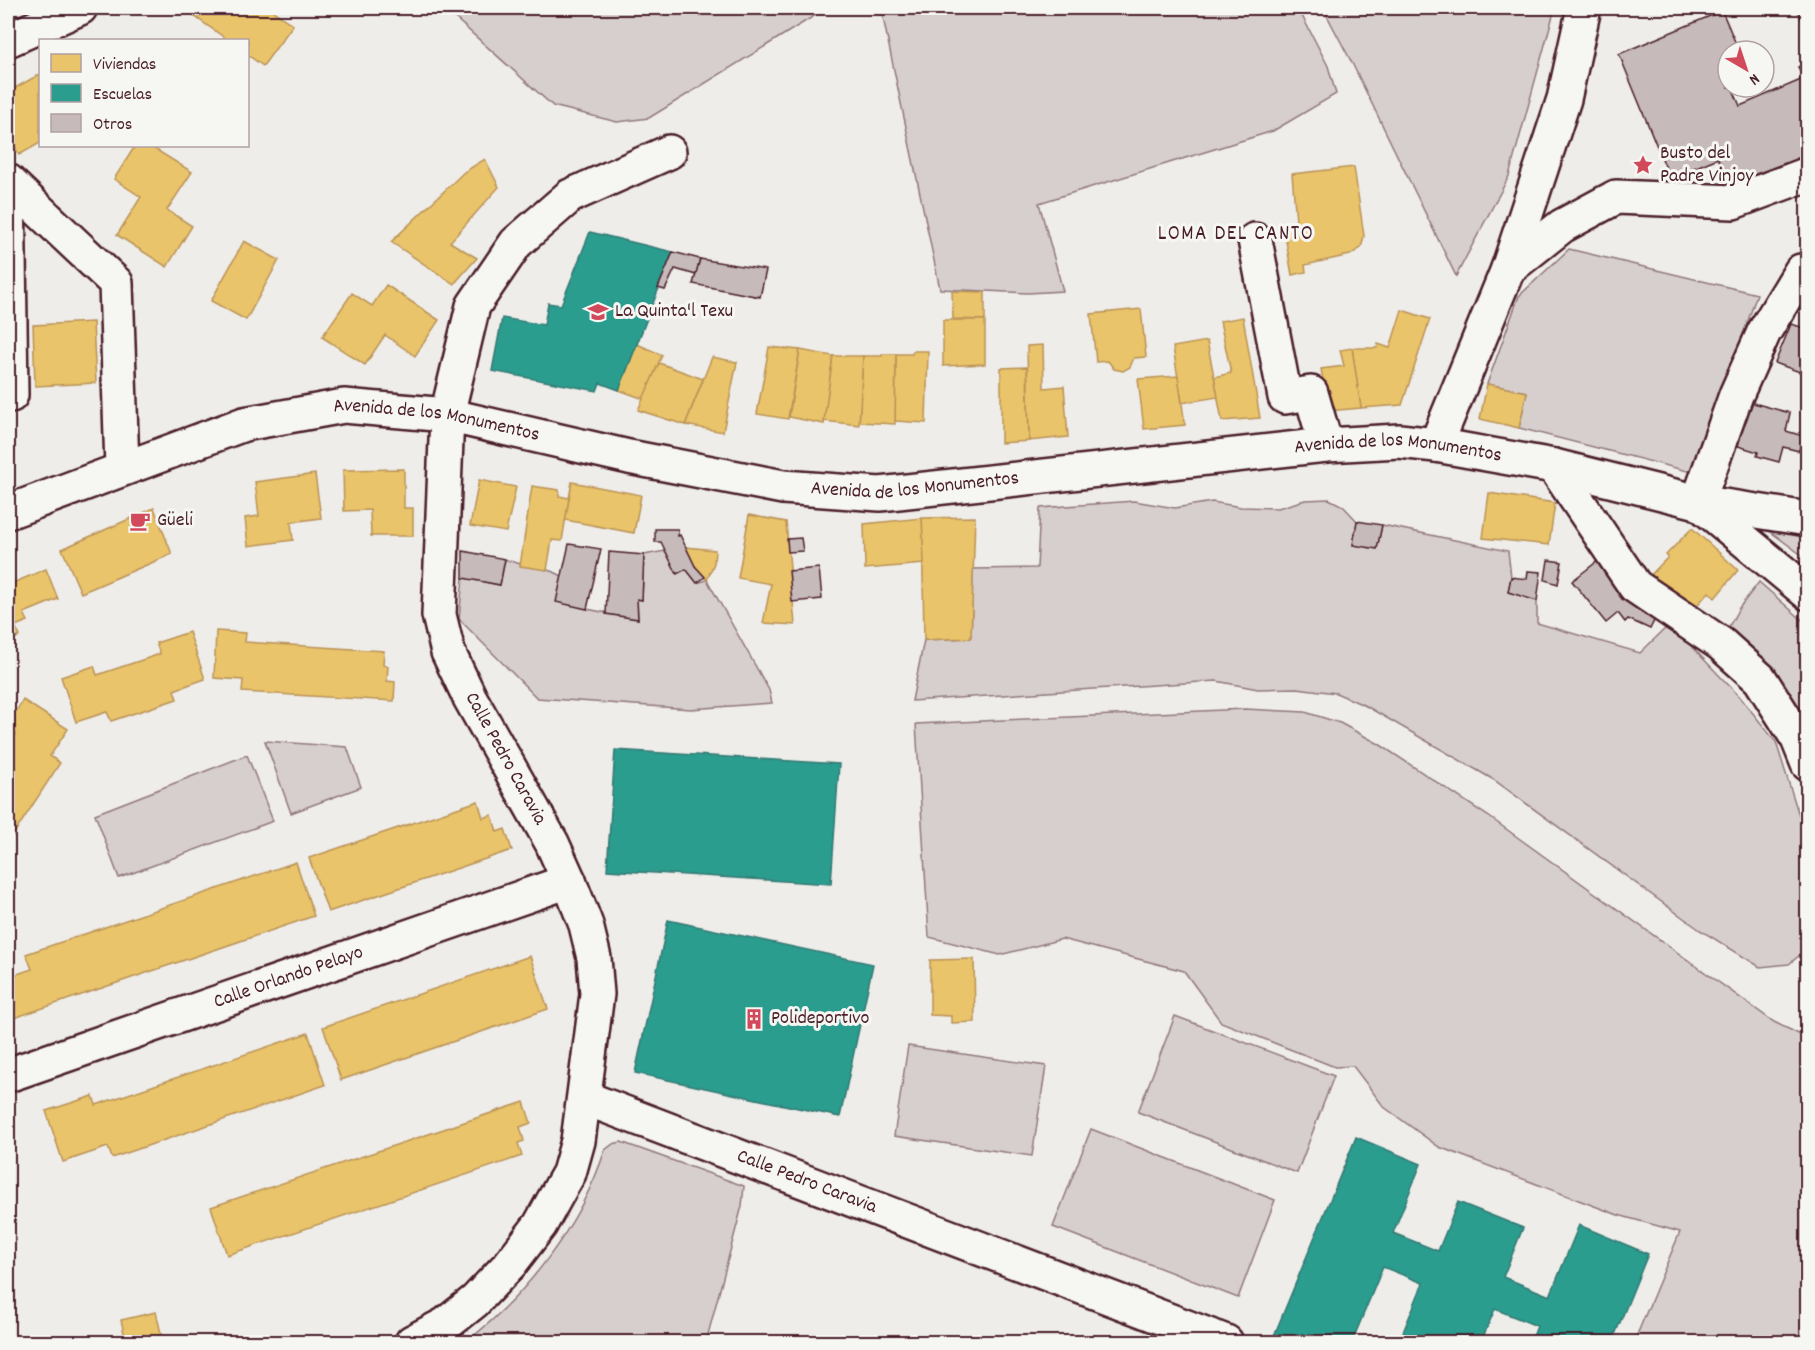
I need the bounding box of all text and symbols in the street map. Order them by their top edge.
legend [39,39,249,147]
north arrow [1716,39,1776,99]
text: Viviendas [93,53,156,78]
text: N [1743,67,1764,90]
text: Escuelas [93,83,152,108]
text: Otros [93,113,132,138]
place label: Busto del Padre Vinjoy [1660,140,1754,191]
place icon: Busto del Padre Vinjoy [1631,153,1655,177]
district label: LOMA DEL CANTO [1158,220,1314,250]
place label: La Quinta'l Texu [615,298,733,326]
school or university icon: La Quinta'l Texu [586,300,610,324]
street label: Avenida de los Monumentos [331,392,542,450]
street label: Avenida de los Monumentos [1293,427,1504,470]
street label: Avenida de los Monumentos [810,465,1020,508]
place label: Güeli [157,507,193,535]
cafe icon: Güeli [128,509,152,533]
street label: Calle Pedro Caravia [457,688,553,831]
street label: Calle Orlando Pelayo [210,939,367,1017]
place label: Polideportivo [771,1005,869,1033]
building icon: Polideportivo [742,1007,766,1031]
street label: Calle Pedro Caravia [732,1143,881,1222]

